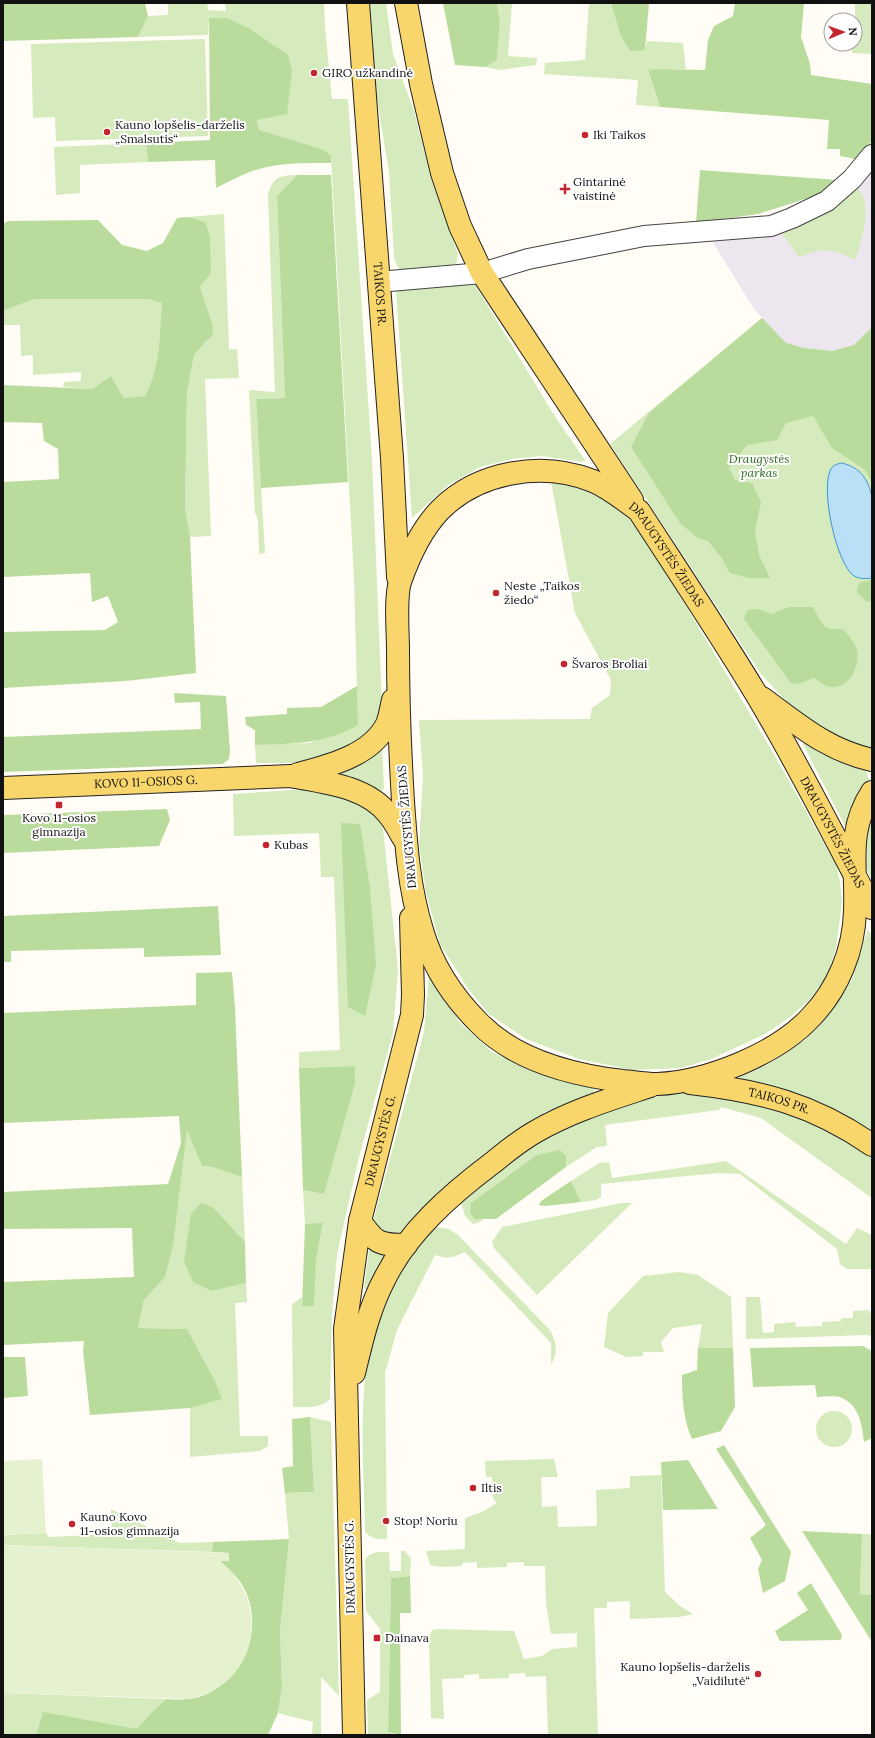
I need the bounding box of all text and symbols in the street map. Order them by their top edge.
north arrow [823,12,863,52]
text: N [846,27,860,37]
place label: GIRO užkandinė [322,65,413,80]
marker: GIRO užkandinė [309,68,319,78]
place label: Kauno lopšelis-darželis „Smalsutis“ [115,117,245,146]
marker: Kauno lopšelis-darželis „Smalsutis“ [102,127,112,137]
place label: Iki Taikos [593,127,646,142]
marker: Iki Taikos [580,130,590,140]
place label: Gintarinė vaistinė [573,174,626,203]
marker: Gintarinė vaistinė [560,184,570,194]
street label: TAIKOS PR. [370,262,390,327]
park label: Draugystės parkas [729,451,789,480]
street label: DRAUGYSTĖS ŽIEDAS [626,498,708,610]
place label: Neste „Taikos žiedo“ [504,578,580,607]
marker: Neste „Taikos žiedo“ [491,588,501,598]
place label: Švaros Broliai [572,656,647,671]
marker: Švaros Broliai [559,659,569,669]
street label: DRAUGYSTĖS ŽIEDAS [394,765,419,889]
street label: KOVO 11-OSIOS G. [94,772,198,791]
street label: DRAUGYSTĖS ŽIEDAS [797,774,868,891]
marker: Kovo 11-osios gimnazija [54,800,64,810]
place label: Kovo 11-osios gimnazija [22,810,97,839]
place label: Kubas [274,837,308,852]
marker: Kubas [261,840,271,850]
street label: TAIKOS PR. [747,1084,813,1117]
street label: DRAUGYSTĖS G. [361,1093,399,1188]
place label: Iltis [481,1480,502,1495]
marker: Iltis [468,1483,478,1493]
place label: Kauno Kovo 11-osios gimnazija [80,1509,179,1538]
place label: Stop! Noriu [394,1513,458,1528]
marker: Stop! Noriu [381,1516,391,1526]
marker: Kauno Kovo 11-osios gimnazija [67,1519,77,1529]
street label: DRAUGYSTĖS G. [341,1520,358,1614]
place label: Dainava [385,1630,429,1645]
marker: Dainava [372,1633,382,1643]
place label: Kauno lopšelis-darželis „Vaidilutė“ [620,1659,750,1688]
marker: Kauno lopšelis-darželis „Vaidilutė“ [753,1669,763,1679]

